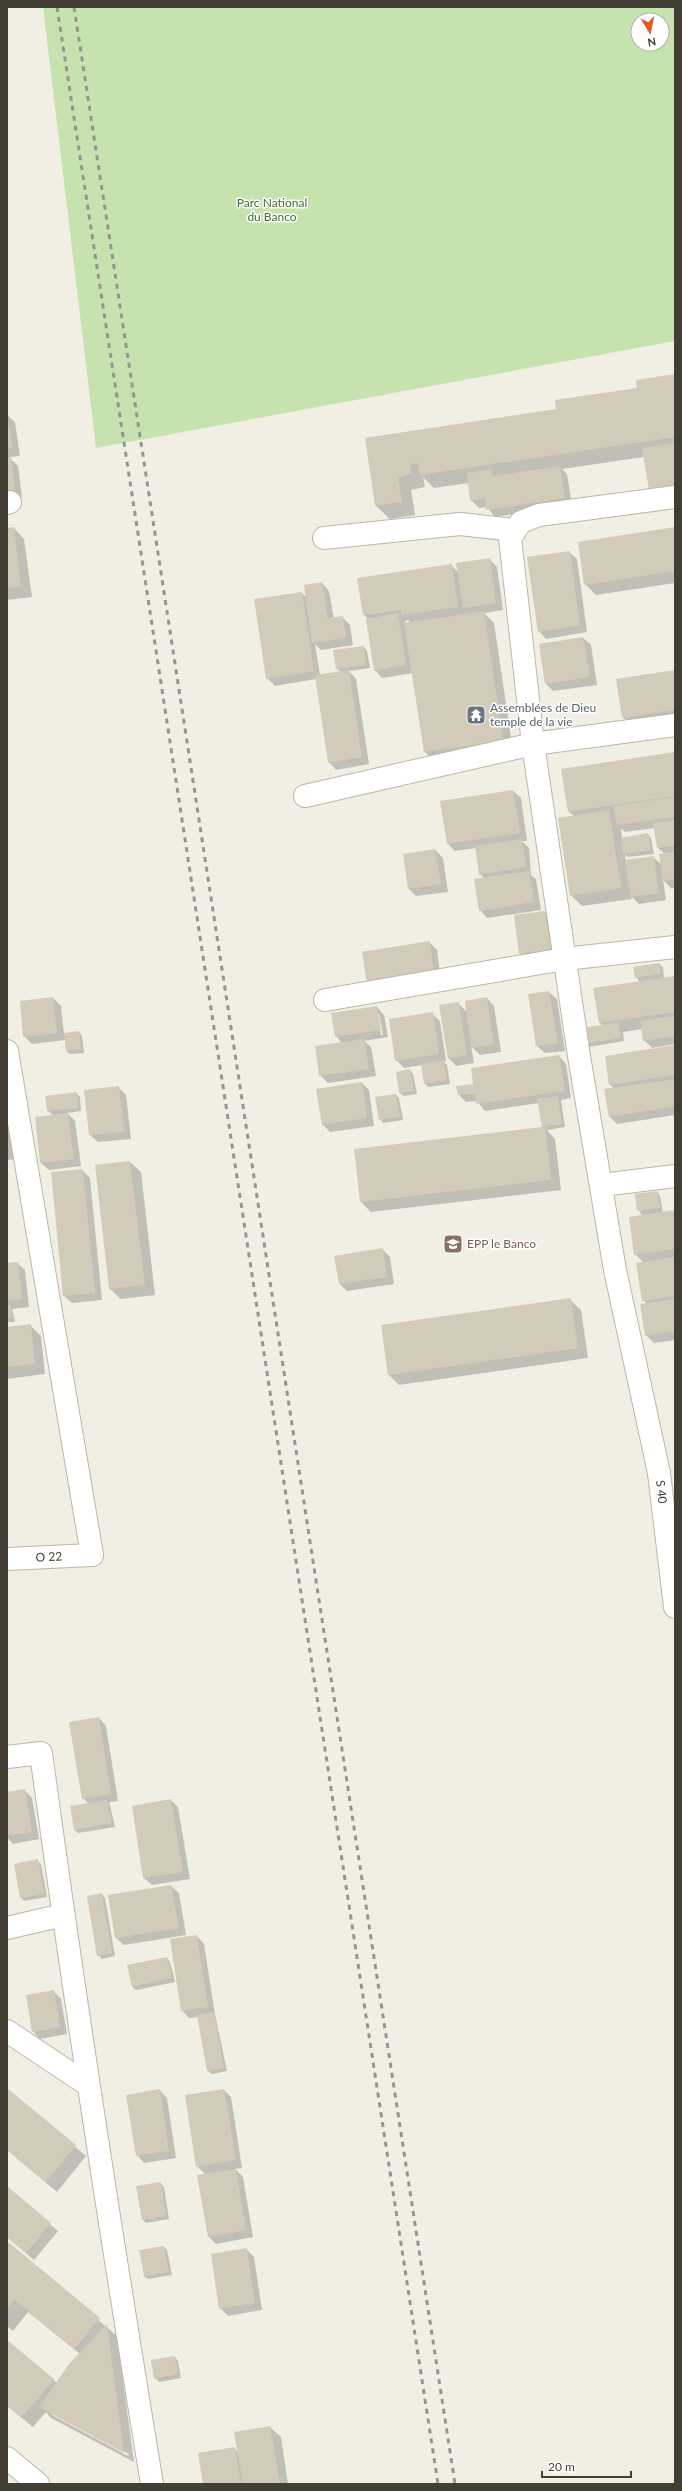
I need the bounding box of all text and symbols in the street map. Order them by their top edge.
north arrow [630,12,670,52]
text: N [647,35,657,49]
park label: Parc National du Banco [237,195,307,224]
place label: Assemblées de Dieu temple de la vie [490,700,596,729]
temple icon: Assemblées de Dieu temple de la vie [465,704,487,726]
school or university icon: EPP le Banco [442,1233,464,1255]
place label: EPP le Banco [467,1236,536,1251]
street label: S 40 [653,1479,671,1504]
street label: O 22 [35,1548,63,1565]
scale bar [542,2453,631,2479]
text: 20 m [548,2459,575,2474]

